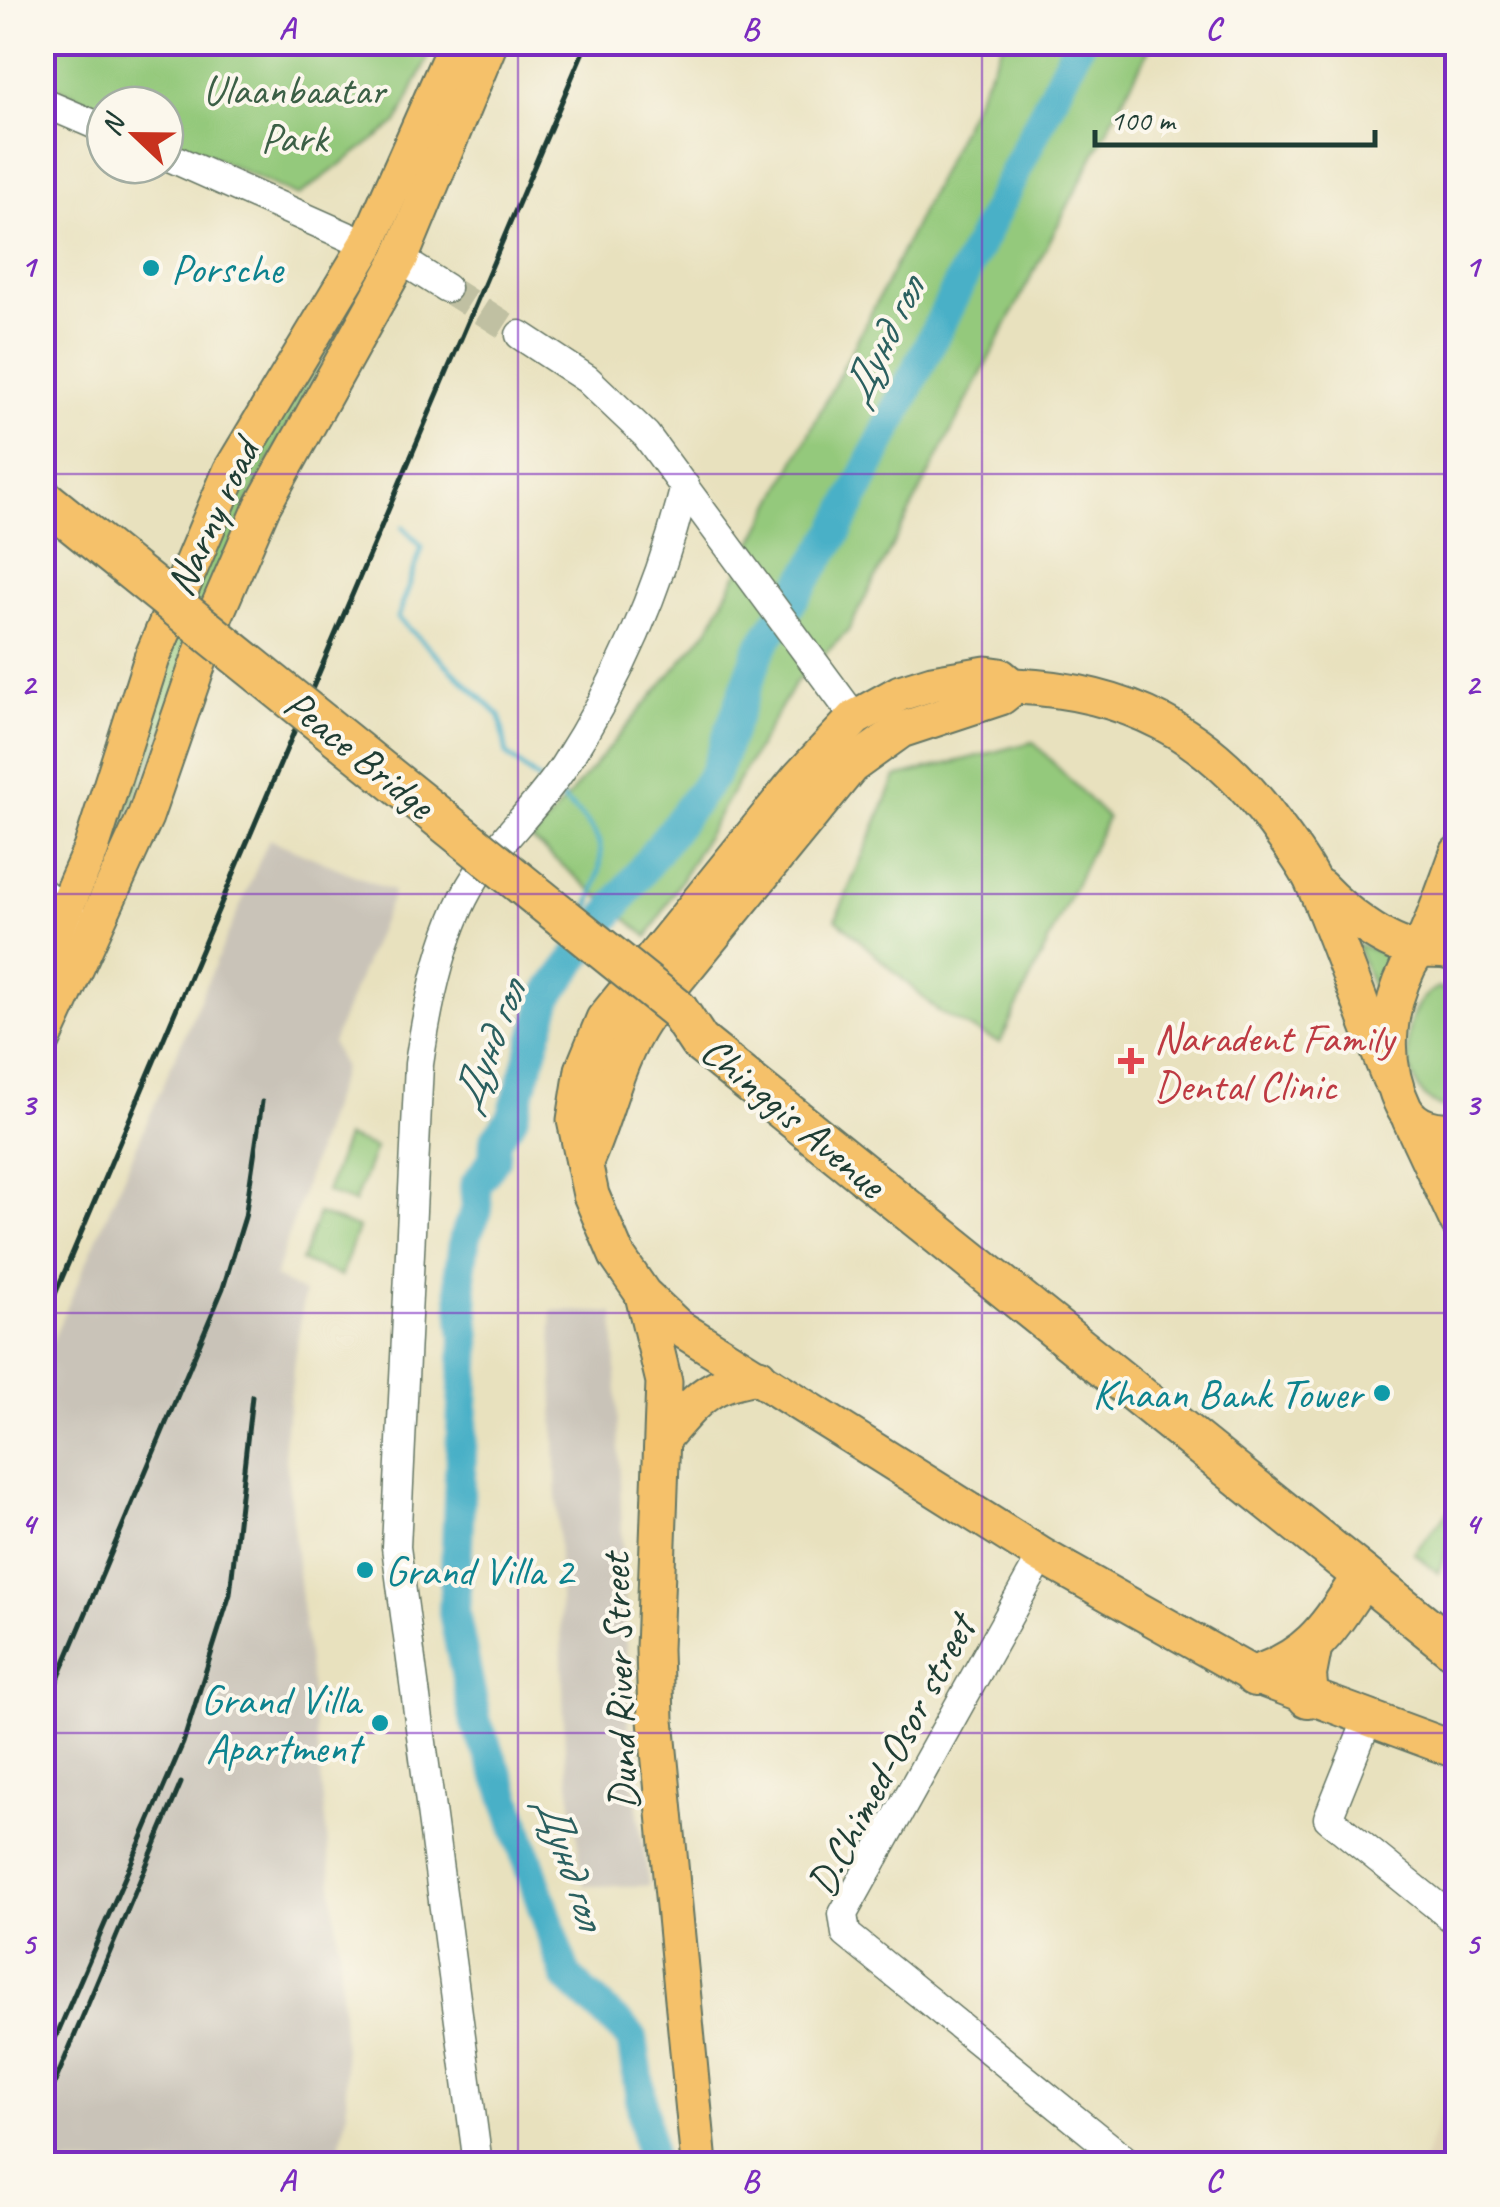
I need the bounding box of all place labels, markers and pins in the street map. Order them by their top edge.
place label: Porsche [171,243,285,296]
marker: Porsche [140,257,162,279]
place label: Naradent Family Dental Clinic [1154,1012,1397,1113]
marker: Naradent Family Dental Clinic [1118,1048,1144,1074]
place label: Khaan Bank Tower [1093,1368,1365,1421]
marker: Khaan Bank Tower [1371,1382,1393,1404]
place label: Grand Villa 2 [385,1545,576,1598]
marker: Grand Villa 2 [354,1559,376,1581]
place label: Grand Villa Apartment [201,1674,365,1775]
marker: Grand Villa Apartment [369,1712,391,1734]

